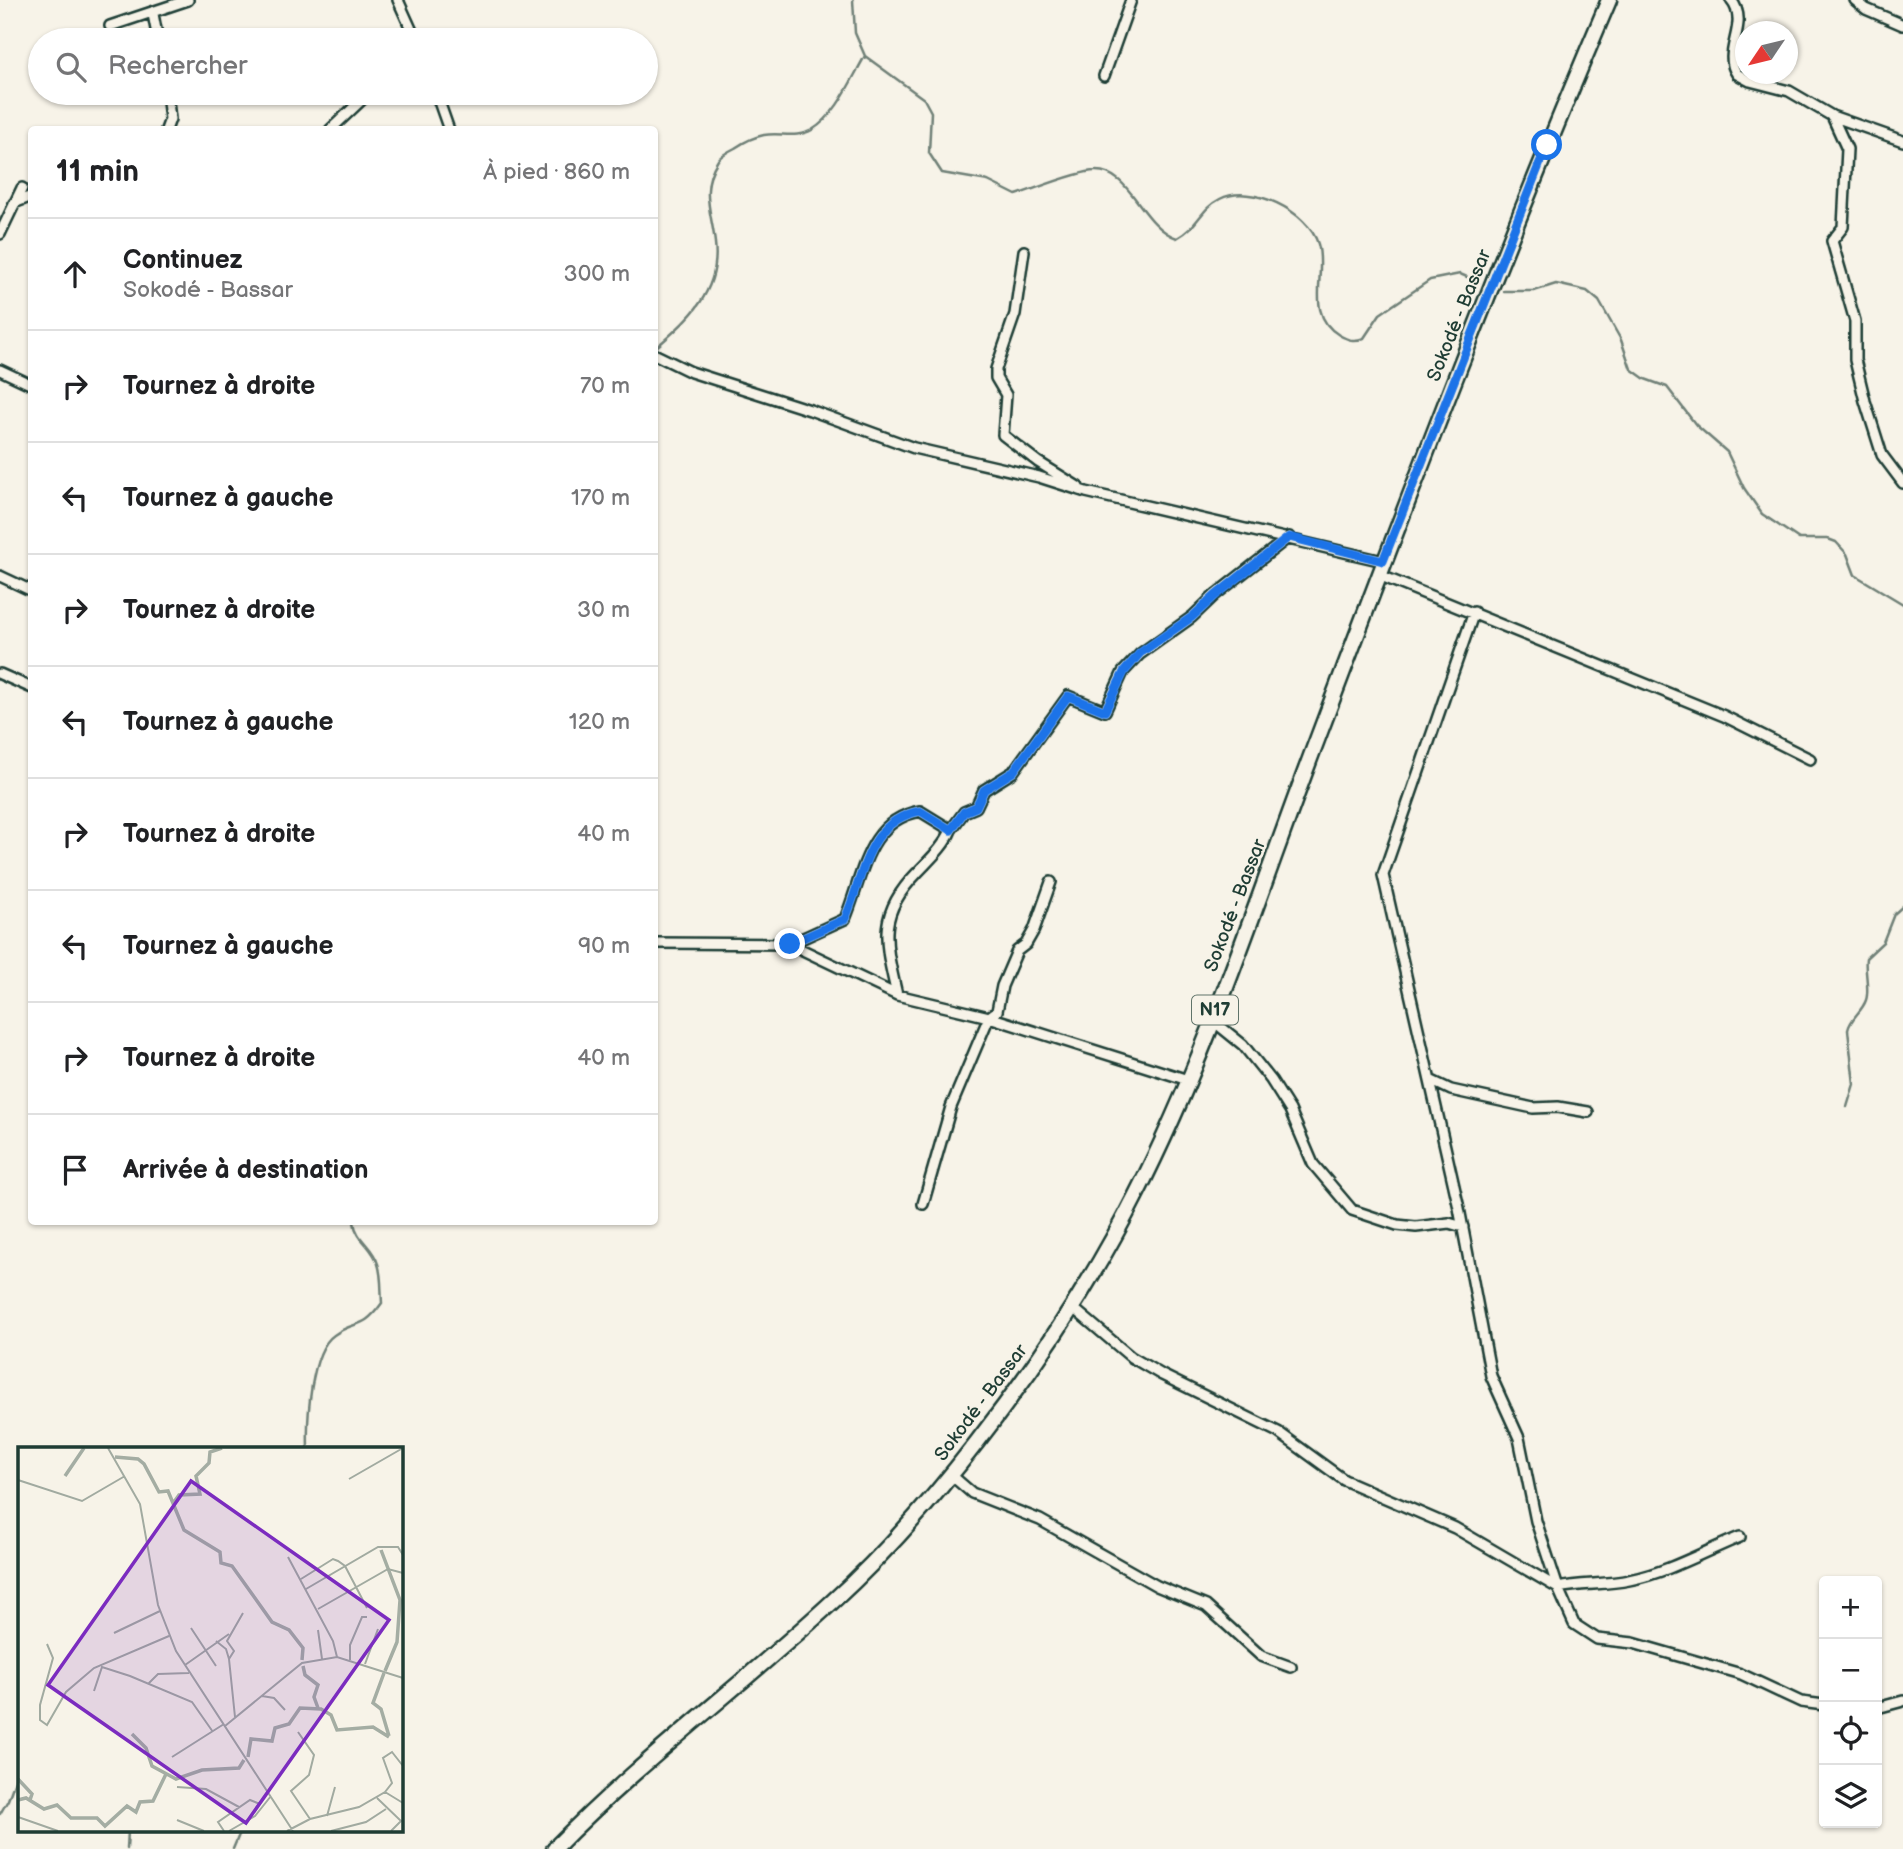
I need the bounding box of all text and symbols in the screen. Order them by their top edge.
north arrow [1735,21,1798,84]
search box [28,28,658,105]
icon: search [52,48,90,86]
text: Rechercher [108,51,247,82]
route start [1531,129,1562,160]
text: 11 min [56,154,139,190]
text: À pied · 860 m [483,158,630,186]
text: Continuez [123,245,243,276]
street label: Sokodé - Bassar [1422,245,1497,385]
icon: ahead [56,255,94,293]
text: 300 m [564,260,630,288]
text: Sokodé - Bassar [123,276,293,304]
icon: right [56,367,94,405]
text: Tournez à droite [123,371,315,402]
text: 70 m [580,372,630,400]
icon: left [56,479,94,517]
text: Tournez à gauche [123,483,334,514]
text: 170 m [571,484,630,512]
icon: right [56,591,94,629]
text: Tournez à droite [123,595,315,626]
text: 30 m [577,596,630,624]
icon: left [56,703,94,741]
text: Tournez à gauche [123,707,334,738]
text: 120 m [569,708,630,736]
icon: right [56,815,94,853]
text: Tournez à droite [123,819,315,850]
text: 40 m [577,820,630,848]
street label: Sokodé - Bassar [1200,835,1272,975]
icon: left [56,927,94,965]
route end [774,928,805,959]
text: Tournez à gauche [123,931,334,962]
text: 90 m [578,932,630,960]
road number: N17 [1192,995,1238,1024]
icon: right [56,1039,94,1077]
text: Tournez à droite [123,1043,315,1074]
text: 40 m [577,1044,630,1072]
icon: arrive [56,1151,94,1189]
text: Arrivée à destination [123,1155,369,1186]
street label: Sokodé - Bassar [930,1339,1033,1466]
inset map [18,1447,402,1832]
map controls [1819,1576,1882,1828]
button: + [1819,1576,1882,1639]
button: − [1819,1639,1882,1702]
button: locate [1819,1702,1882,1765]
button: layers [1819,1765,1882,1828]

